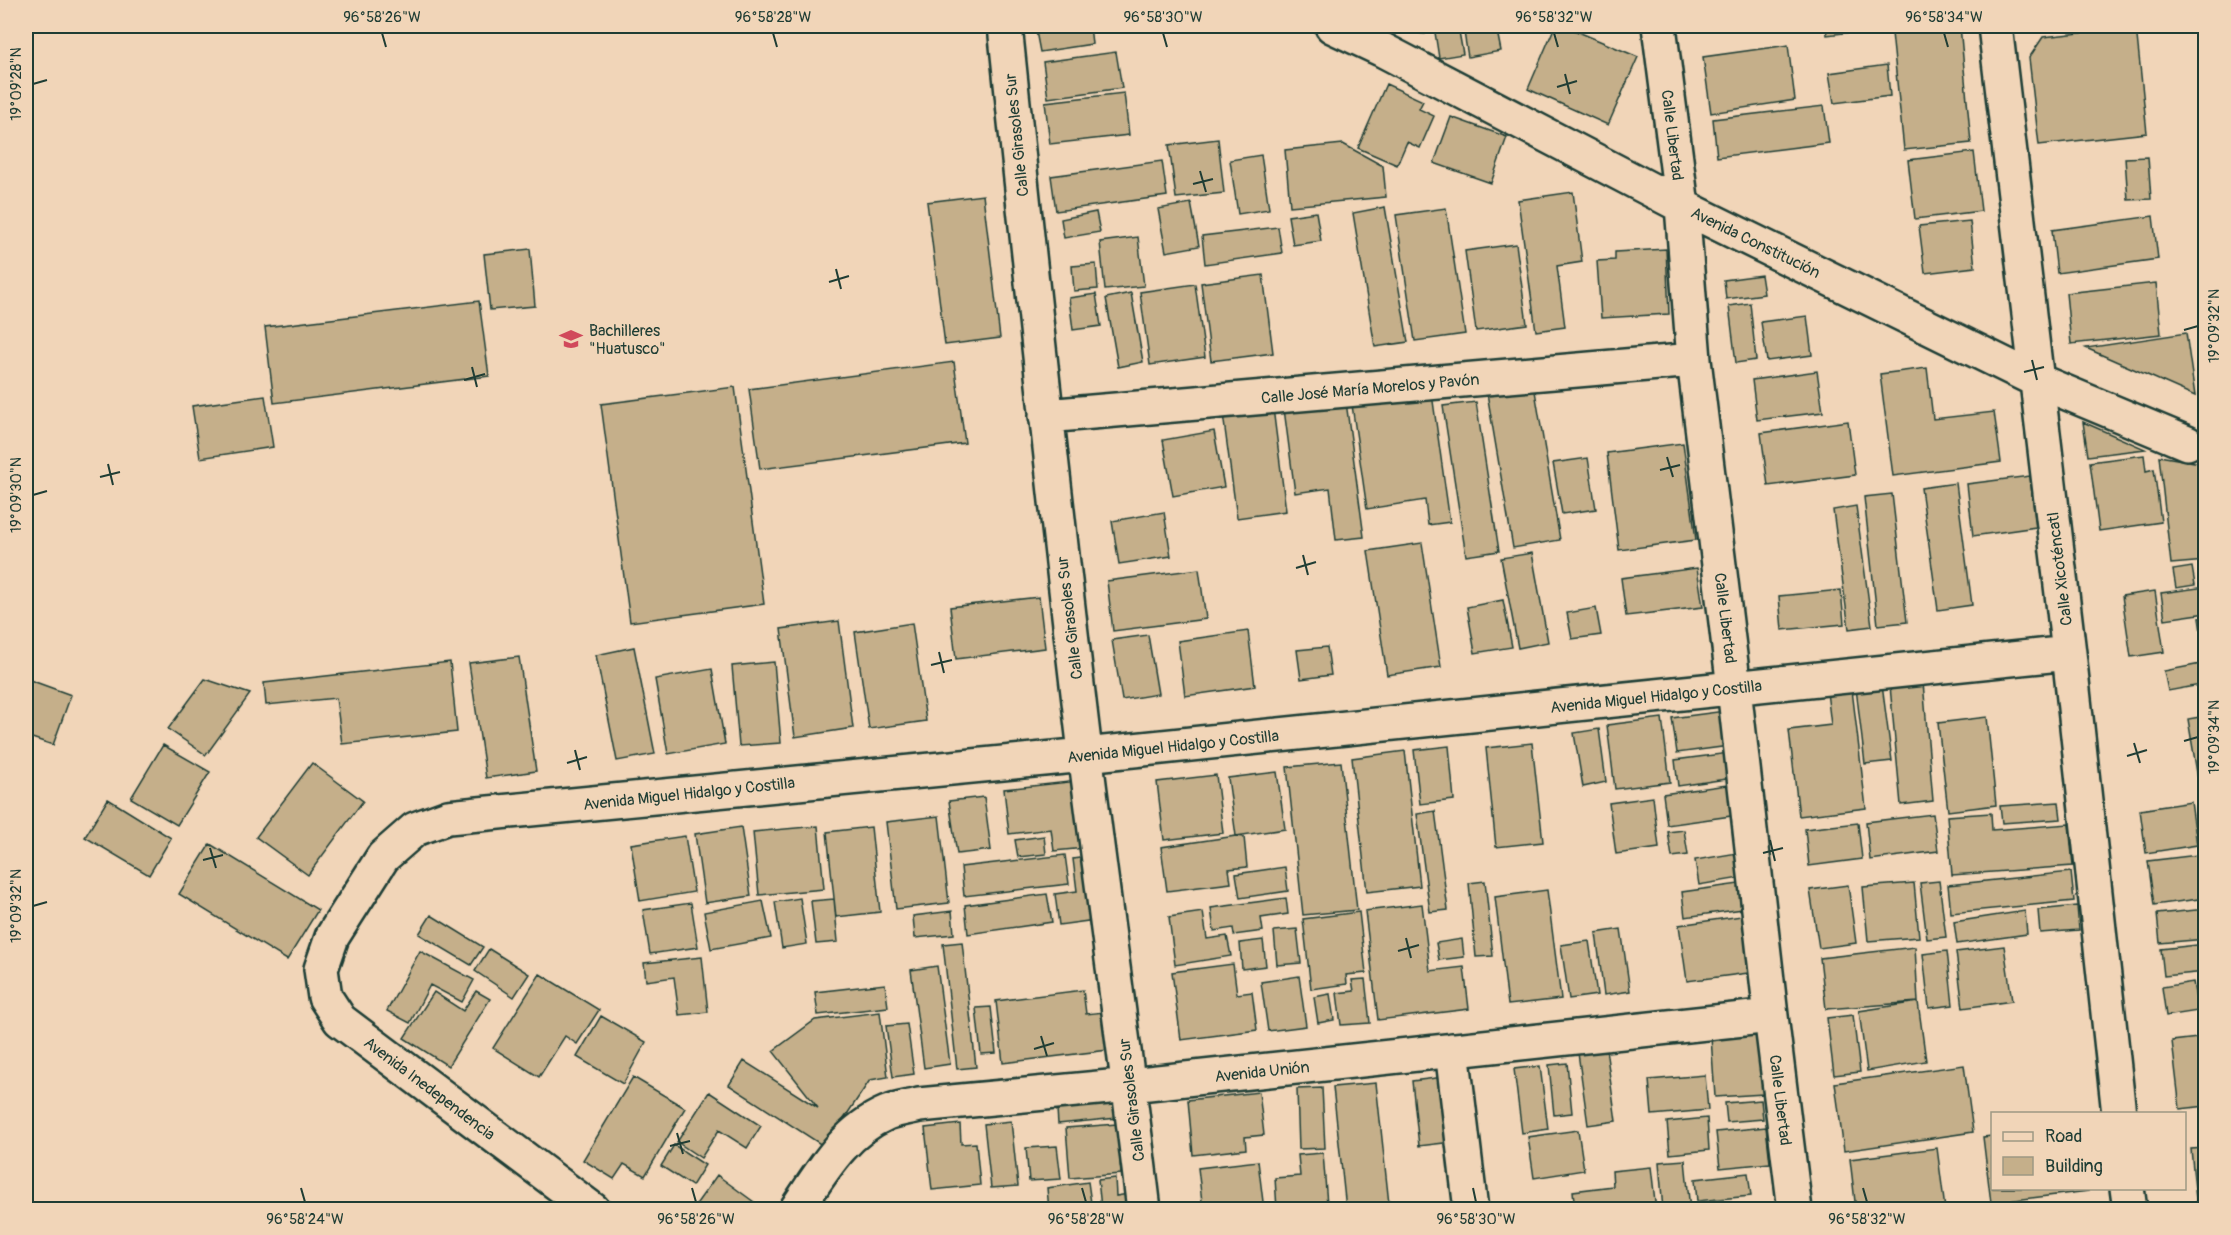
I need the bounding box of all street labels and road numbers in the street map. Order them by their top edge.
street label: Calle Girasoles Sur [1001,72,1033,198]
street label: Calle Libertad [1657,89,1687,182]
street label: Avenida Constitución [1688,203,1824,283]
street label: Calle José María Morelos y Pavón [1260,369,1480,409]
street label: Calle Xicoténcatl [2043,511,2077,627]
street label: Calle Girasoles Sur [1052,555,1087,681]
street label: Calle Libertad [1710,572,1740,665]
street label: Avenida Miguel Hidalgo y Costilla [1549,676,1763,718]
street label: Avenida Miguel Hidalgo y Costilla [1066,726,1280,768]
street label: Avenida Miguel Hidalgo y Costilla [582,773,796,815]
street label: Avenida Inedependencia [360,1033,499,1145]
street label: Calle Girasoles Sur [1114,1037,1149,1163]
street label: Calle Libertad [1765,1054,1795,1147]
street label: Avenida Unión [1214,1057,1310,1087]

